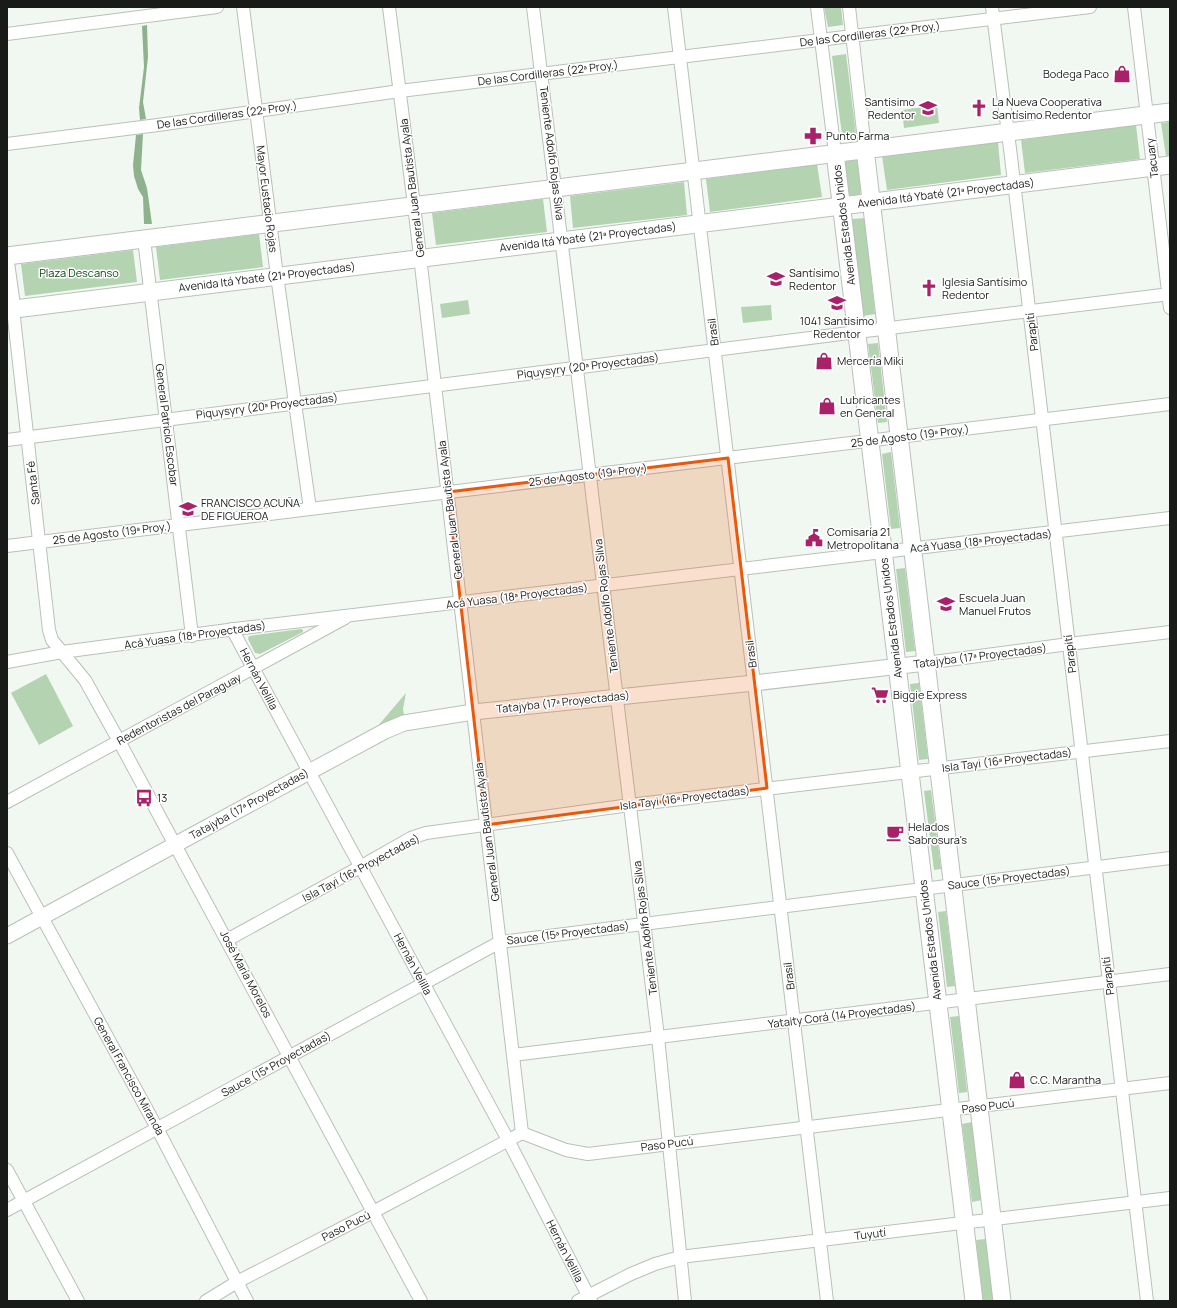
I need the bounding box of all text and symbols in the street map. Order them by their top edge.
street label: De las Cordilleras (22ª Proy.) [799,17,941,50]
street label: De las Cordilleras (22ª Proy.) [477,56,619,89]
shop icon: Bodega Paco [1112,64,1132,84]
place label: Bodega Paco [1043,66,1109,81]
street label: Teniente Adolfo Rojas Silva [537,85,568,221]
place label: Santisimo Redentor [864,94,915,122]
place label: La Nueva Cooperativa Santísimo Redentor [992,94,1102,122]
street label: De las Cordilleras (22ª Proy.) [156,97,298,132]
school or university icon: Santisimo Redentor [918,98,938,118]
church icon: La Nueva Cooperativa Santísimo Redentor [969,98,989,118]
street label: General Juan Bautista Ayala [396,118,427,258]
pharmacy icon: Punto Farma [803,126,823,146]
place label: Punto Farma [826,128,889,143]
street label: Tacuary [1142,137,1161,179]
street label: Mayor Eustacio Rojas [253,145,282,253]
street label: Avenida Estados Unidos [829,164,858,286]
street label: Avenida Itá Ybaté (21ª Proyectadas) [857,174,1035,211]
street label: Avenida Itá Ybaté (21ª Proyectadas) [499,218,677,255]
street label: Avenida Itá Ybaté (21ª Proyectadas) [178,258,356,295]
park label: Plaza Descanso [39,265,119,280]
place label: Santísimo Redentor [789,265,840,293]
school or university icon: Santísimo Redentor [766,269,786,289]
place label: Iglesia Santísimo Redentor [942,274,1028,302]
church icon: Iglesia Santísimo Redentor [919,278,939,298]
school or university icon: 1041 Santisimo Redentor [827,293,847,313]
street label: Parapití [1022,312,1041,352]
place label: 1041 Santisimo Redentor [800,313,875,341]
street label: Brasil [703,317,722,347]
street label: Piquysyry (20ª Proyectadas) [516,349,660,382]
shop icon: Mercería Miki [814,351,834,371]
place label: Mercería Miki [837,353,904,368]
street label: General Patricio Escobar [153,363,182,487]
street label: Piquysyry (20ª Proyectadas) [195,389,339,422]
place label: Lubricantes en General [840,392,901,420]
shop icon: Lubricantes en General [817,396,837,416]
street label: 25 de Agosto (19ª Proy.) [850,421,970,450]
street label: General Juan Bautista Ayala [434,440,465,580]
street label: Santa Fé [22,460,43,506]
street label: 25 de Agosto (19ª Proy.) [528,460,648,489]
place label: FRANCISCO ACUÑA DE FIGUEROA [201,495,300,523]
school or university icon: FRANCISCO ACUÑA DE FIGUEROA [178,499,198,519]
street label: 25 de Agosto (19ª Proy.) [52,518,172,547]
place label: Comisaría 21 Metropolitana [827,524,899,552]
street label: Acá Yuasa (18ª Proyectadas) [909,526,1053,555]
public building icon: Comisaría 21 Metropolitana [804,528,824,548]
street label: Teniente Adolfo Rojas Silva [590,538,621,674]
street label: Avenida Estados Unidos [876,557,905,679]
street label: Acá Yuasa (18ª Proyectadas) [445,579,589,612]
place label: Escuela Juan Manuel Frutos [959,590,1031,618]
school or university icon: Escuela Juan Manuel Frutos [936,594,956,614]
street label: Acá Yuasa (18ª Proyectadas) [123,617,267,652]
street label: Parapití [1060,634,1079,674]
street label: Brasil [741,639,760,669]
street label: Tatajyba (17ª Proyectadas) [912,640,1047,671]
street label: Hernán Velilla [237,645,282,712]
street label: Redentoristas del Paraguay [114,669,244,748]
supermarket icon: Biggie Express [870,685,890,705]
street label: Tatajyba (17ª Proyectadas) [495,687,630,716]
place label: Biggie Express [893,687,967,702]
street label: Isla Tayi (16ª Proyectadas) [941,744,1073,775]
street label: General Juan Bautista Ayala [471,762,502,902]
street label: Tatajyba (17ª Proyectadas) [186,764,311,843]
street label: Isla Tayi (16ª Proyectadas) [619,782,751,813]
bus stop icon: 13 [134,788,154,808]
place label: 13 [157,790,167,805]
place label: Helados Sabrosura's [908,819,967,847]
cafe icon: Helados Sabrosura's [885,823,905,843]
street label: Isla Tayi (16ª Proyectadas) [299,830,422,905]
street label: Teniente Adolfo Rojas Silva [629,860,660,996]
street label: Sauce (15ª Proyectadas) [947,863,1071,892]
street label: Avenida Estados Unidos [915,879,944,1001]
street label: Sauce (15ª Proyectadas) [506,918,630,947]
street label: José María Morelos [217,927,276,1020]
street label: Hernán Velilla [391,930,436,997]
street label: Parapití [1098,956,1117,996]
street label: Brasil [779,961,798,991]
street label: Yataity Corá (14 Proyectadas) [767,998,917,1031]
street label: General Francisco Miranda [91,1014,168,1138]
street label: Sauce (15ª Proyectadas) [218,1027,333,1100]
shop icon: C.C. Marantha [1007,1070,1027,1090]
place label: C.C. Marantha [1030,1072,1101,1087]
street label: Paso Pucú [961,1095,1015,1116]
street label: Paso Pucú [640,1133,694,1154]
street label: Paso Pucú [319,1207,373,1244]
street label: Hernán Velilla [543,1217,588,1285]
street label: Tuyutí [853,1224,887,1243]

